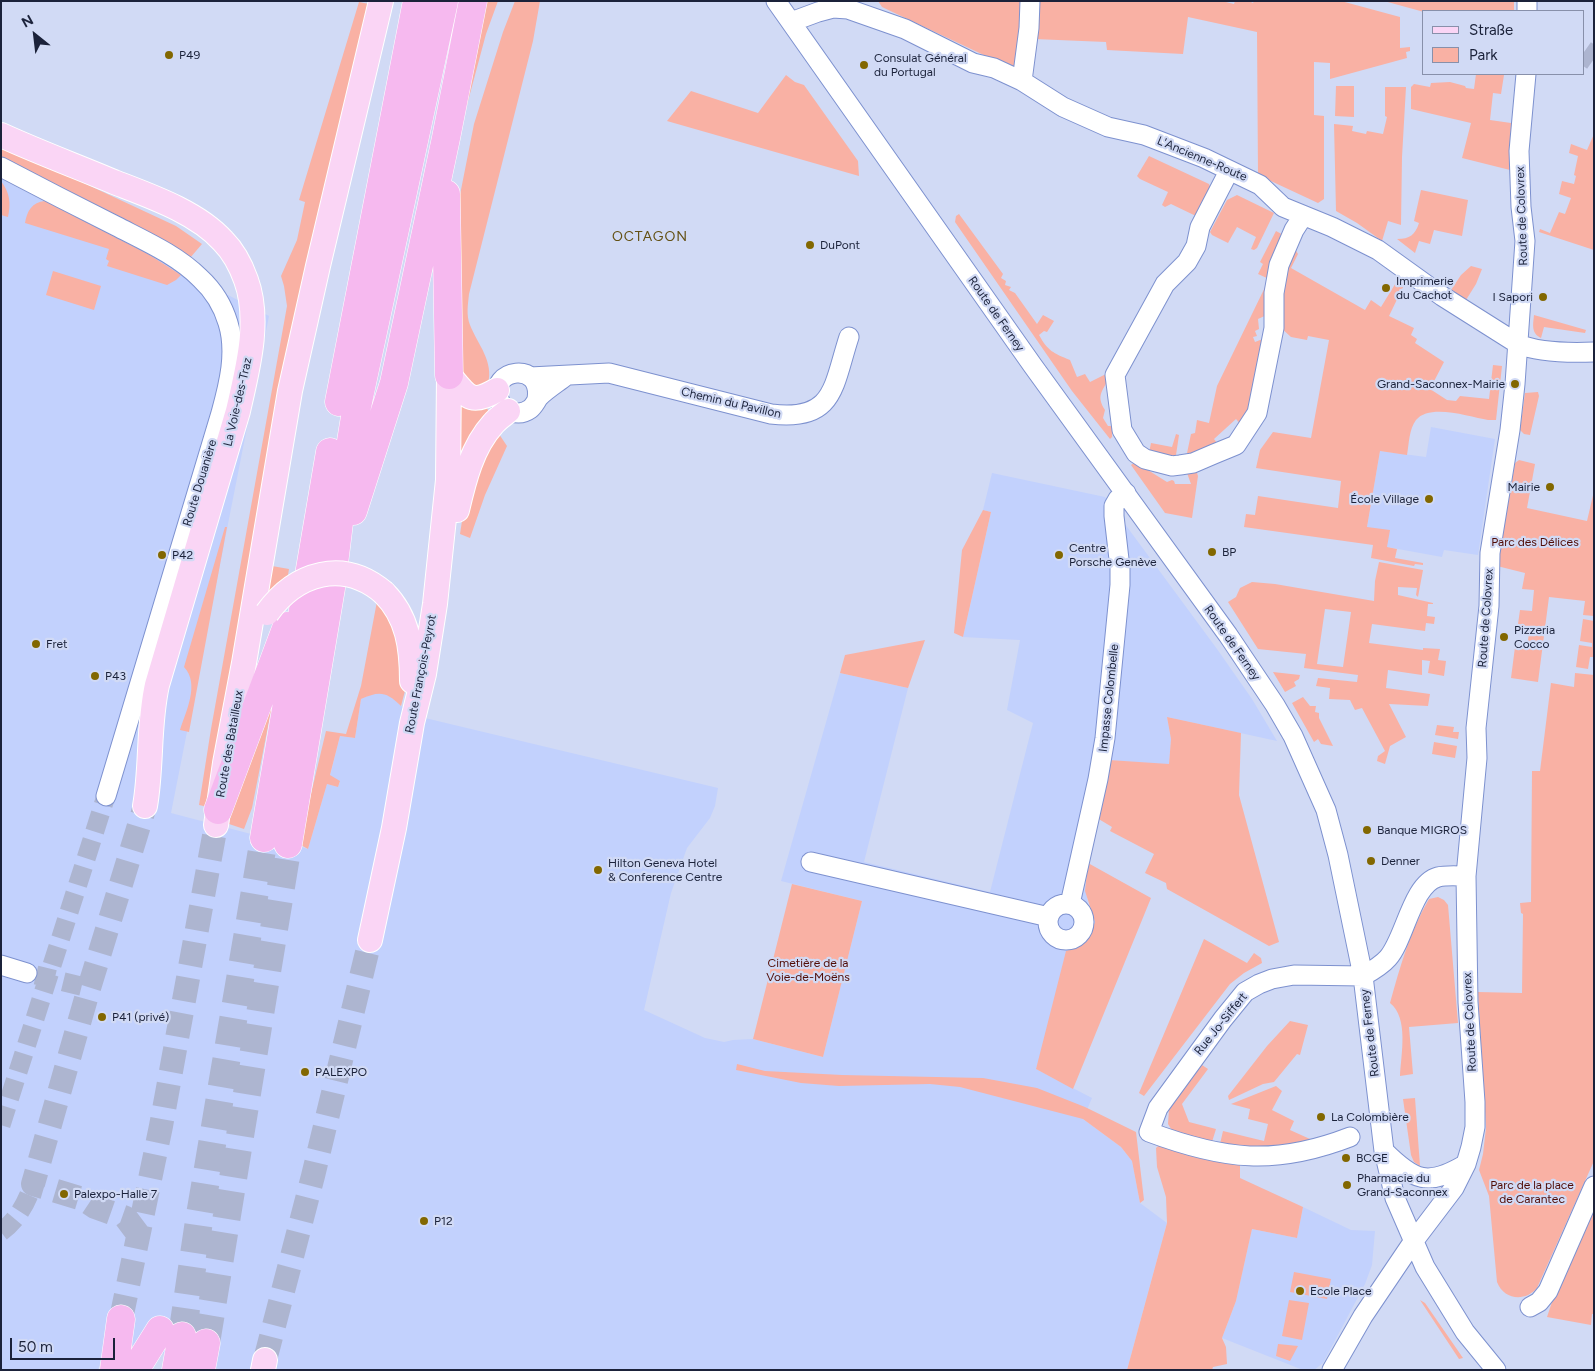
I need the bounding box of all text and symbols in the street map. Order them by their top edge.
north arrow [10,10,60,60]
legend [1422,10,1585,75]
text: N [19,11,36,32]
text: Straße [1469,21,1513,39]
text: Park [1469,46,1498,64]
place label: P49 [179,48,200,62]
marker: P49 [163,49,175,61]
place label: Consulat Général du Portugal [874,51,967,79]
marker: Consulat Général du Portugal [858,59,870,71]
street label: L'Ancienne-Route [1155,134,1249,184]
street label: Route de Colovrex [1513,166,1531,266]
district label: OCTAGON [611,229,689,245]
place label: DuPont [820,238,860,252]
marker: DuPont [804,239,816,251]
street label: Route de Ferney [965,274,1027,354]
place label: Imprimerie du Cachot [1396,274,1454,302]
marker: Imprimerie du Cachot [1380,282,1392,294]
place label: I Sapori [1492,290,1533,304]
marker: I Sapori [1537,291,1549,303]
street label: La Voie-des-Traz [221,356,255,448]
place label: Grand-Saconnex-Mairie [1377,377,1505,391]
marker: Grand-Saconnex-Mairie [1509,378,1521,390]
street label: Chemin du Pavillon [680,385,782,421]
street label: Route Douanière [180,438,220,528]
place label: Mairie [1508,480,1540,494]
marker: Mairie [1544,481,1556,493]
place label: École Village [1350,492,1419,506]
marker: École Village [1423,493,1435,505]
park label: Parc des Délices [1491,535,1579,549]
place label: Centre Porsche Genève [1069,541,1157,569]
place label: BP [1222,545,1236,559]
marker: BP [1206,546,1218,558]
place label: P42 [172,548,193,562]
marker: P42 [156,549,168,561]
marker: Centre Porsche Genève [1053,549,1065,561]
street label: Route de Colovrex [1475,568,1497,668]
street label: Route de Ferney [1201,603,1263,683]
street label: Route François-Peyrot [402,614,440,734]
place label: Pizzeria Cocco [1514,623,1555,651]
marker: Pizzeria Cocco [1498,631,1510,643]
place label: Fret [46,637,68,651]
marker: Fret [30,638,42,650]
street label: Impasse Colombelle [1096,643,1122,753]
place label: P43 [105,669,126,683]
marker: P43 [89,670,101,682]
street label: Route des Batailleux [213,689,247,799]
place label: Banque MIGROS [1377,823,1467,837]
marker: Banque MIGROS [1361,824,1373,836]
place label: Denner [1381,854,1420,868]
marker: Denner [1365,855,1377,867]
place label: Hilton Geneva Hotel & Conference Centre [608,856,722,884]
marker: Hilton Geneva Hotel & Conference Centre [592,864,604,876]
park label: Cimetière de la Voie-de-Moëns [766,956,850,984]
street label: Route de Colovrex [1460,972,1480,1072]
street label: Route de Ferney [1357,988,1383,1078]
street label: Rue Jo-Siffert [1191,990,1251,1058]
place label: P41 (privé) [112,1010,169,1024]
marker: P41 (privé) [96,1011,108,1023]
place label: PALEXPO [315,1065,367,1079]
marker: PALEXPO [299,1066,311,1078]
place label: La Colombière [1331,1110,1409,1124]
marker: La Colombière [1315,1111,1327,1123]
place label: BCGE [1356,1151,1388,1165]
marker: BCGE [1340,1152,1352,1164]
place label: Pharmacie du Grand-Saconnex [1357,1171,1448,1199]
park label: Parc de la place de Carantec [1490,1178,1574,1206]
marker: Pharmacie du Grand-Saconnex [1341,1179,1353,1191]
place label: Palexpo-Halle 7 [74,1187,157,1201]
marker: Palexpo-Halle 7 [58,1188,70,1200]
place label: P12 [434,1214,453,1228]
marker: P12 [418,1215,430,1227]
place label: Ecole Place [1310,1284,1371,1298]
marker: Ecole Place [1294,1285,1306,1297]
scale bar [12,1328,118,1360]
text: 50 m [18,1338,53,1356]

